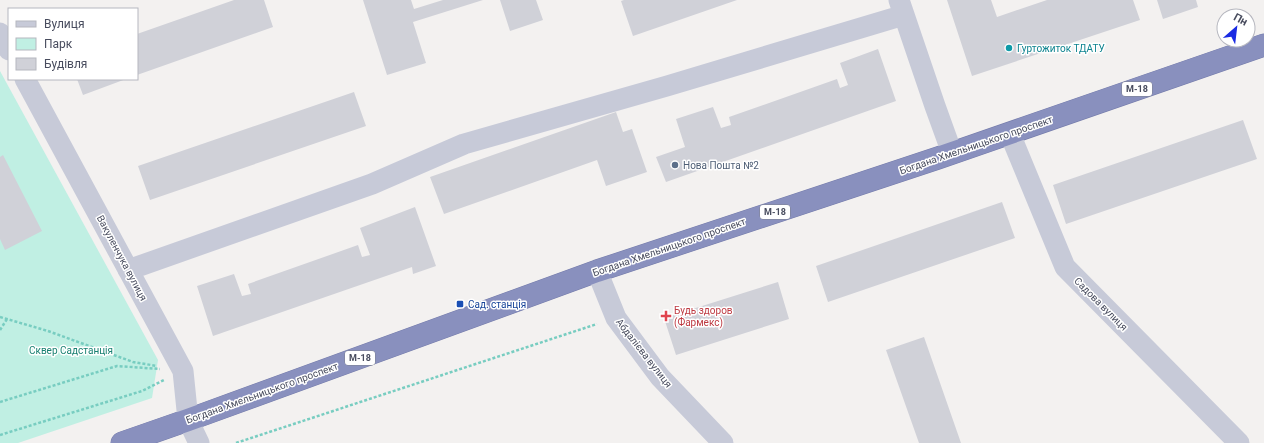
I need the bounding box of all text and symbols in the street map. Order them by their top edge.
legend [8,8,138,80]
north arrow [1216,8,1256,48]
text: Пн [1231,11,1250,29]
text: Вулиця [44,17,85,31]
text: Парк [44,37,73,51]
marker: Гуртожиток ТДАТУ [1004,43,1014,53]
place label: Гуртожиток ТДАТУ [1017,43,1105,54]
text: Будівля [44,57,87,71]
road number: М-18 [1122,82,1152,96]
street label: Богдана Хмельницького проспект [898,114,1054,176]
marker: Нова Пошта №2 [670,160,680,170]
place label: Нова Пошта №2 [683,160,759,171]
road number: М-18 [760,205,790,219]
street label: Вакуленчука вулиця [95,213,149,303]
street label: Богдана Хмельницького проспект [591,216,747,278]
street label: Садова вулиця [1072,275,1130,333]
marker: Сад. станція [455,299,465,309]
place label: Сад. станція [468,299,526,310]
place label: Будь здоров (Фармекс) [674,305,733,329]
marker: Будь здоров (Фармекс) [661,311,671,321]
street label: Абдалієва вулиця [614,317,674,389]
park label: Сквер Садстанція [29,345,113,356]
road number: М-18 [345,351,375,365]
street label: Богдана Хмельницького проспект [184,360,340,426]

